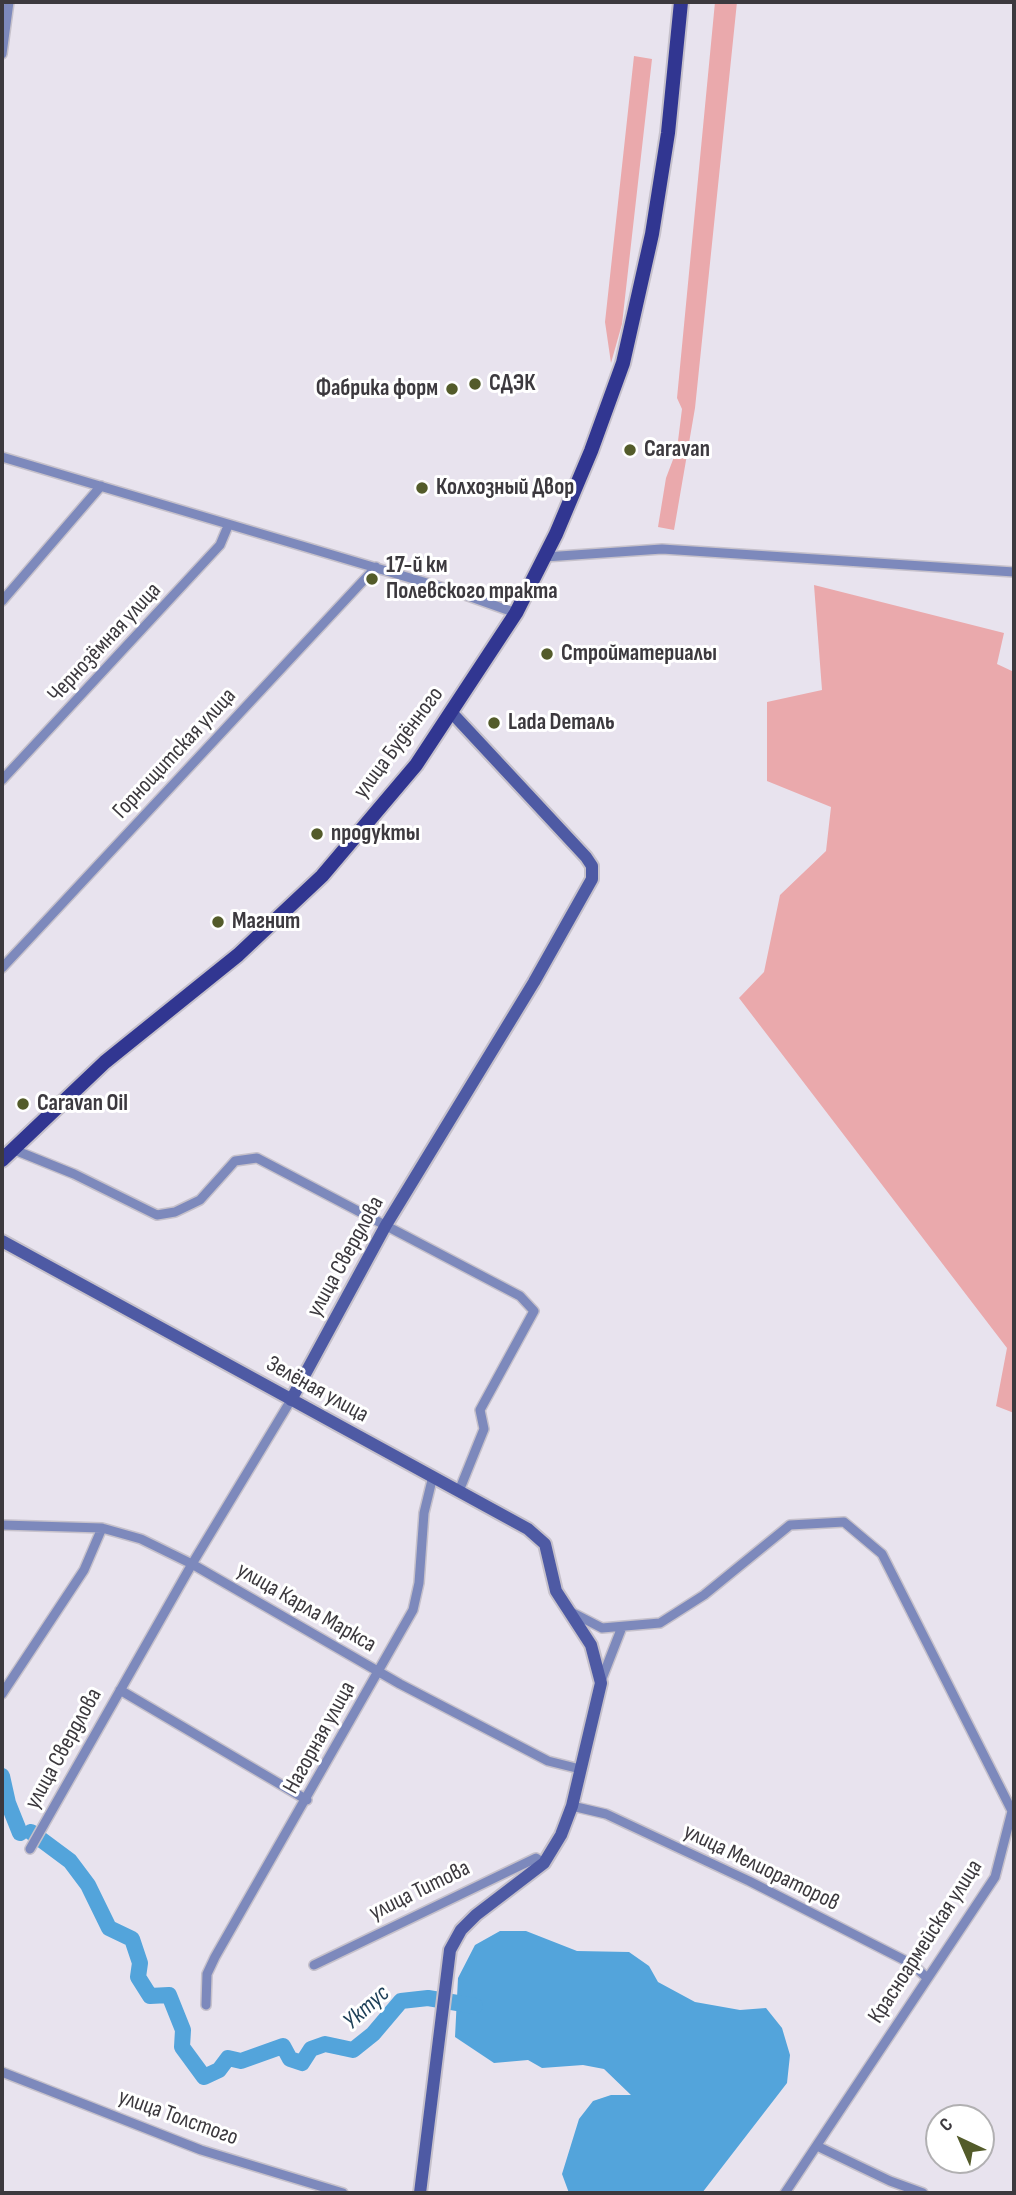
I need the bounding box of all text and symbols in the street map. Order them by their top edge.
place label: СДЭК [489,370,535,398]
place label: Фабрика форм [316,375,438,403]
marker: СДЭК [467,376,483,392]
marker: Фабрика форм [444,381,460,397]
place label: Caravan [644,436,710,464]
marker: Caravan [622,442,638,458]
place label: Колхозный Двор [436,474,574,502]
marker: Колхозный Двор [414,480,430,496]
place label: 17-й км Полевского тракта [386,552,558,606]
marker: 17-й км Полевского тракта [364,571,380,587]
street label: Чернозёмная улица [42,577,168,709]
place label: Стройматериалы [561,640,717,668]
marker: Стройматериалы [539,646,555,662]
street label: улица Будённого [348,682,450,804]
street label: Горнощитская улица [107,683,243,825]
place label: Lada Dеталь [508,709,615,737]
marker: Lada Dеталь [486,715,502,731]
place label: продукты [331,820,420,848]
marker: продукты [309,826,325,842]
place label: Магнит [232,908,300,936]
marker: Магнит [210,914,226,930]
place label: Caravan Oil [37,1090,128,1118]
marker: Caravan Oil [15,1096,31,1112]
street label: улица Свердлова [302,1192,390,1322]
street label: Зелёная улица [261,1351,373,1429]
street label: улица Карла Маркса [231,1557,381,1659]
street label: Нагорная улица [278,1677,362,1799]
street label: улица Свердлова [20,1684,108,1814]
street label: улица Мелиораторов [679,1818,843,1918]
street label: улица Титова [365,1855,475,1927]
street label: Красноармейская улица [863,1855,989,2029]
water label: Уктус [338,1980,396,2036]
street label: улица Толстого [114,2084,242,2152]
north arrow [925,2104,995,2174]
text: С [935,2113,958,2137]

